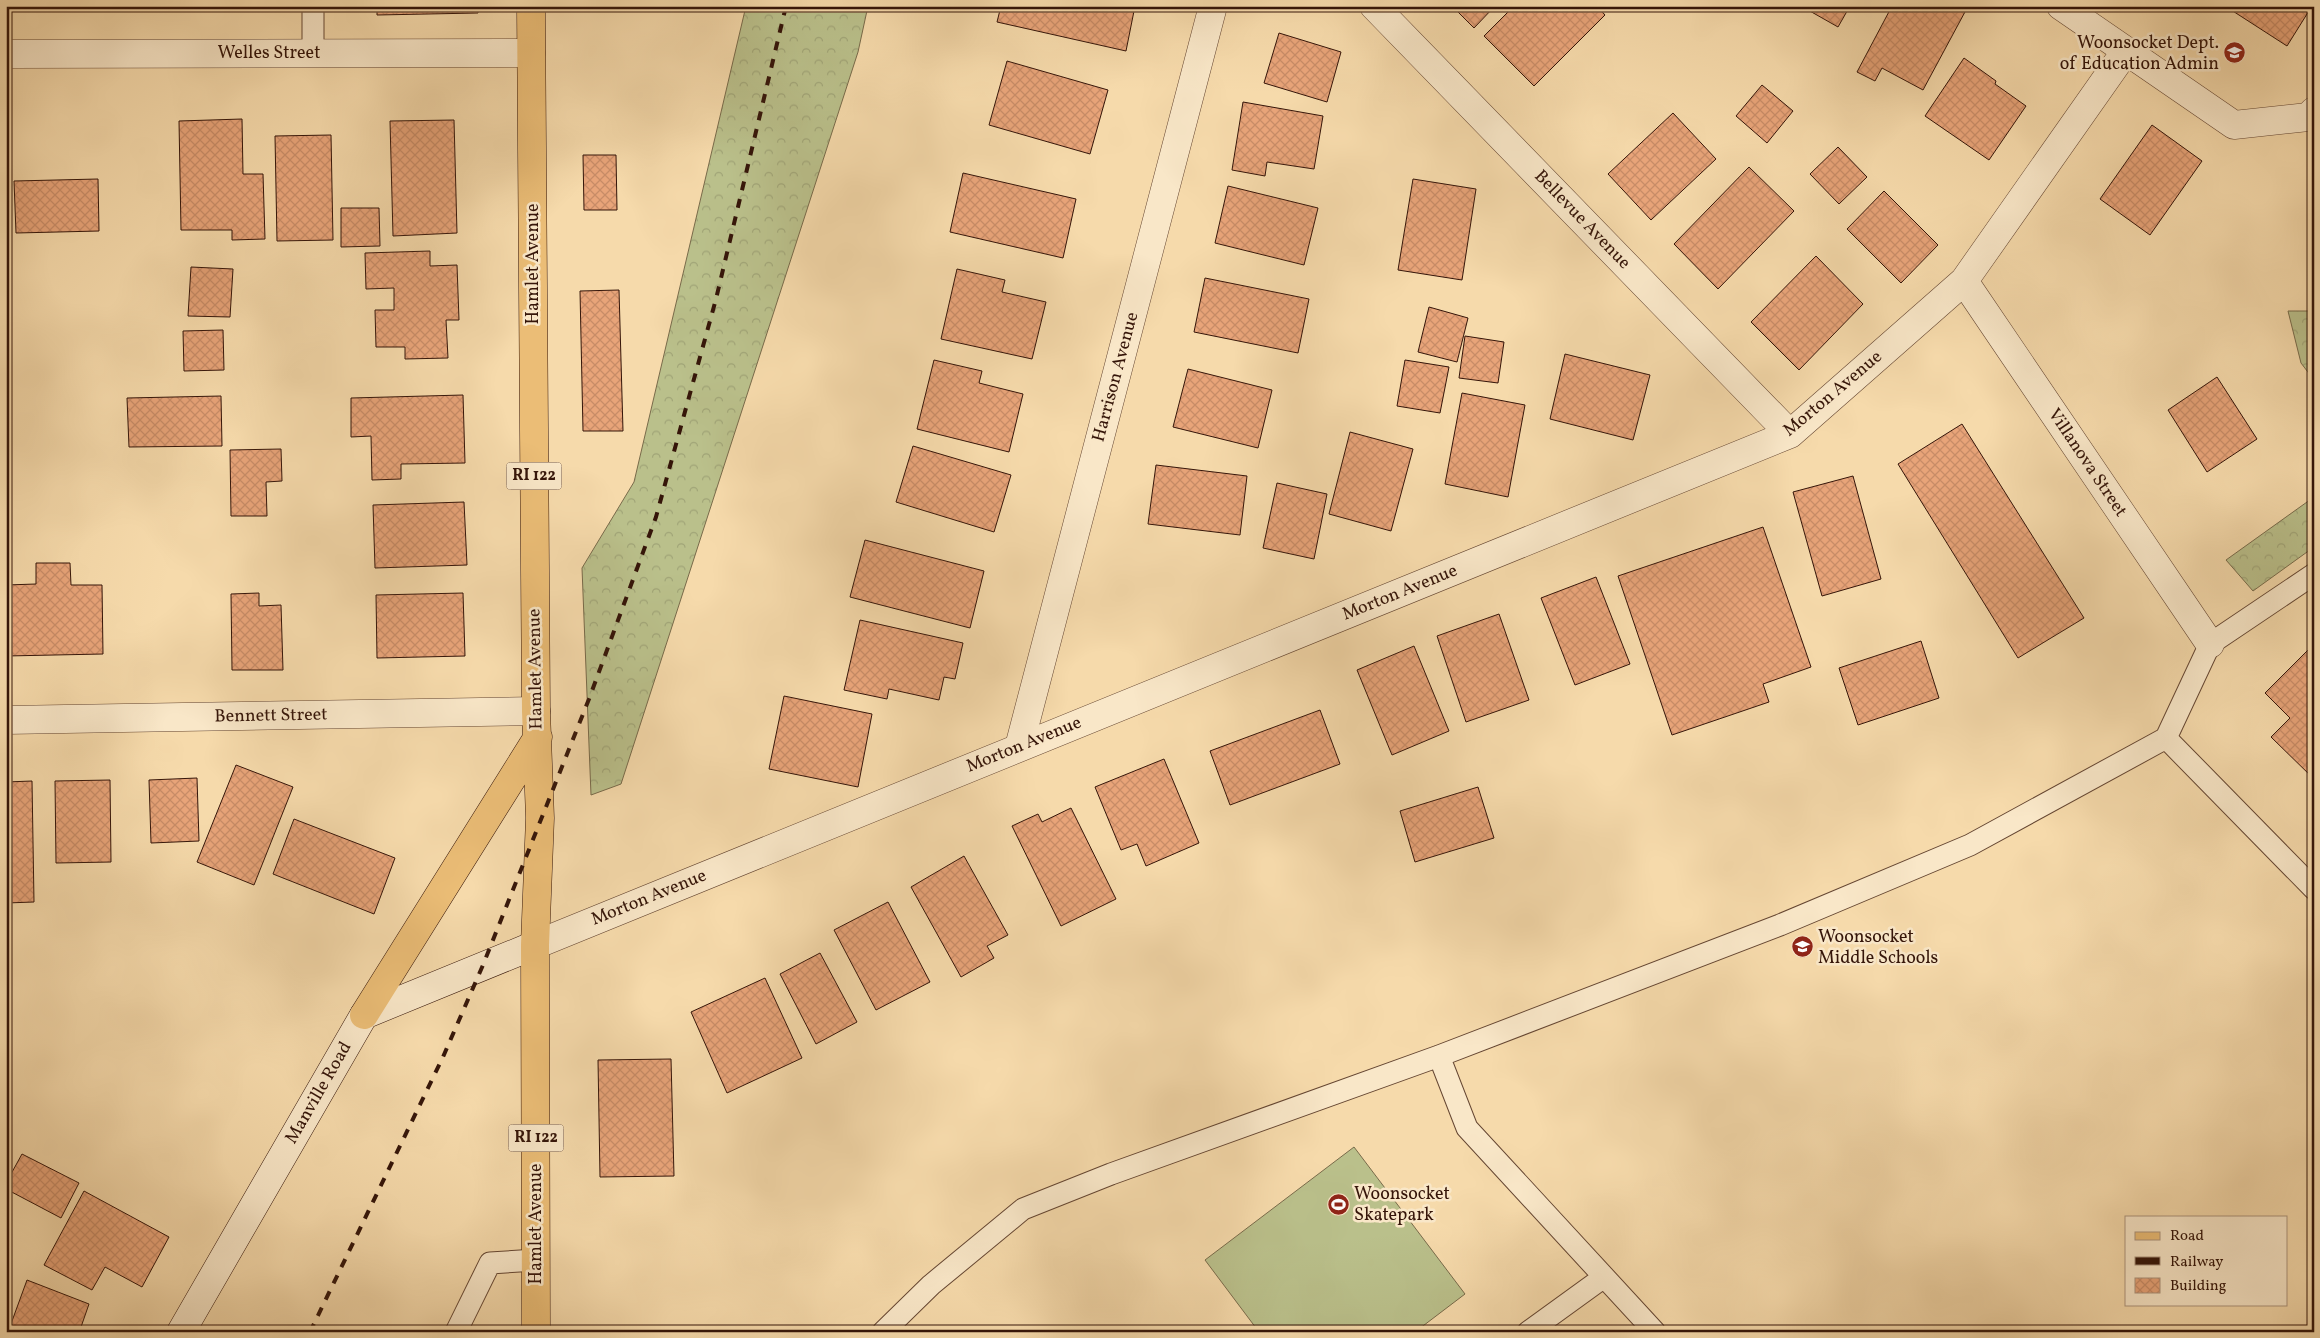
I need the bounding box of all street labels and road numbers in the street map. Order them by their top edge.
street label: Welles Street [218,41,320,66]
street label: Bellevue Avenue [1528,165,1636,275]
street label: Hamlet Avenue [521,203,546,325]
street label: Harrison Avenue [1087,309,1145,445]
street label: Morton Avenue [1778,345,1888,443]
street label: Villanova Street [2041,404,2133,522]
road number: RI 122 [506,462,562,490]
street label: Morton Avenue [1339,558,1461,628]
street label: Hamlet Avenue [522,608,550,730]
street label: Bennett Street [214,703,328,729]
street label: Morton Avenue [963,710,1085,780]
street label: Morton Avenue [588,863,710,933]
street label: Manville Road [280,1037,358,1149]
road number: RI 122 [508,1124,564,1152]
street label: Hamlet Avenue [524,1163,549,1285]

